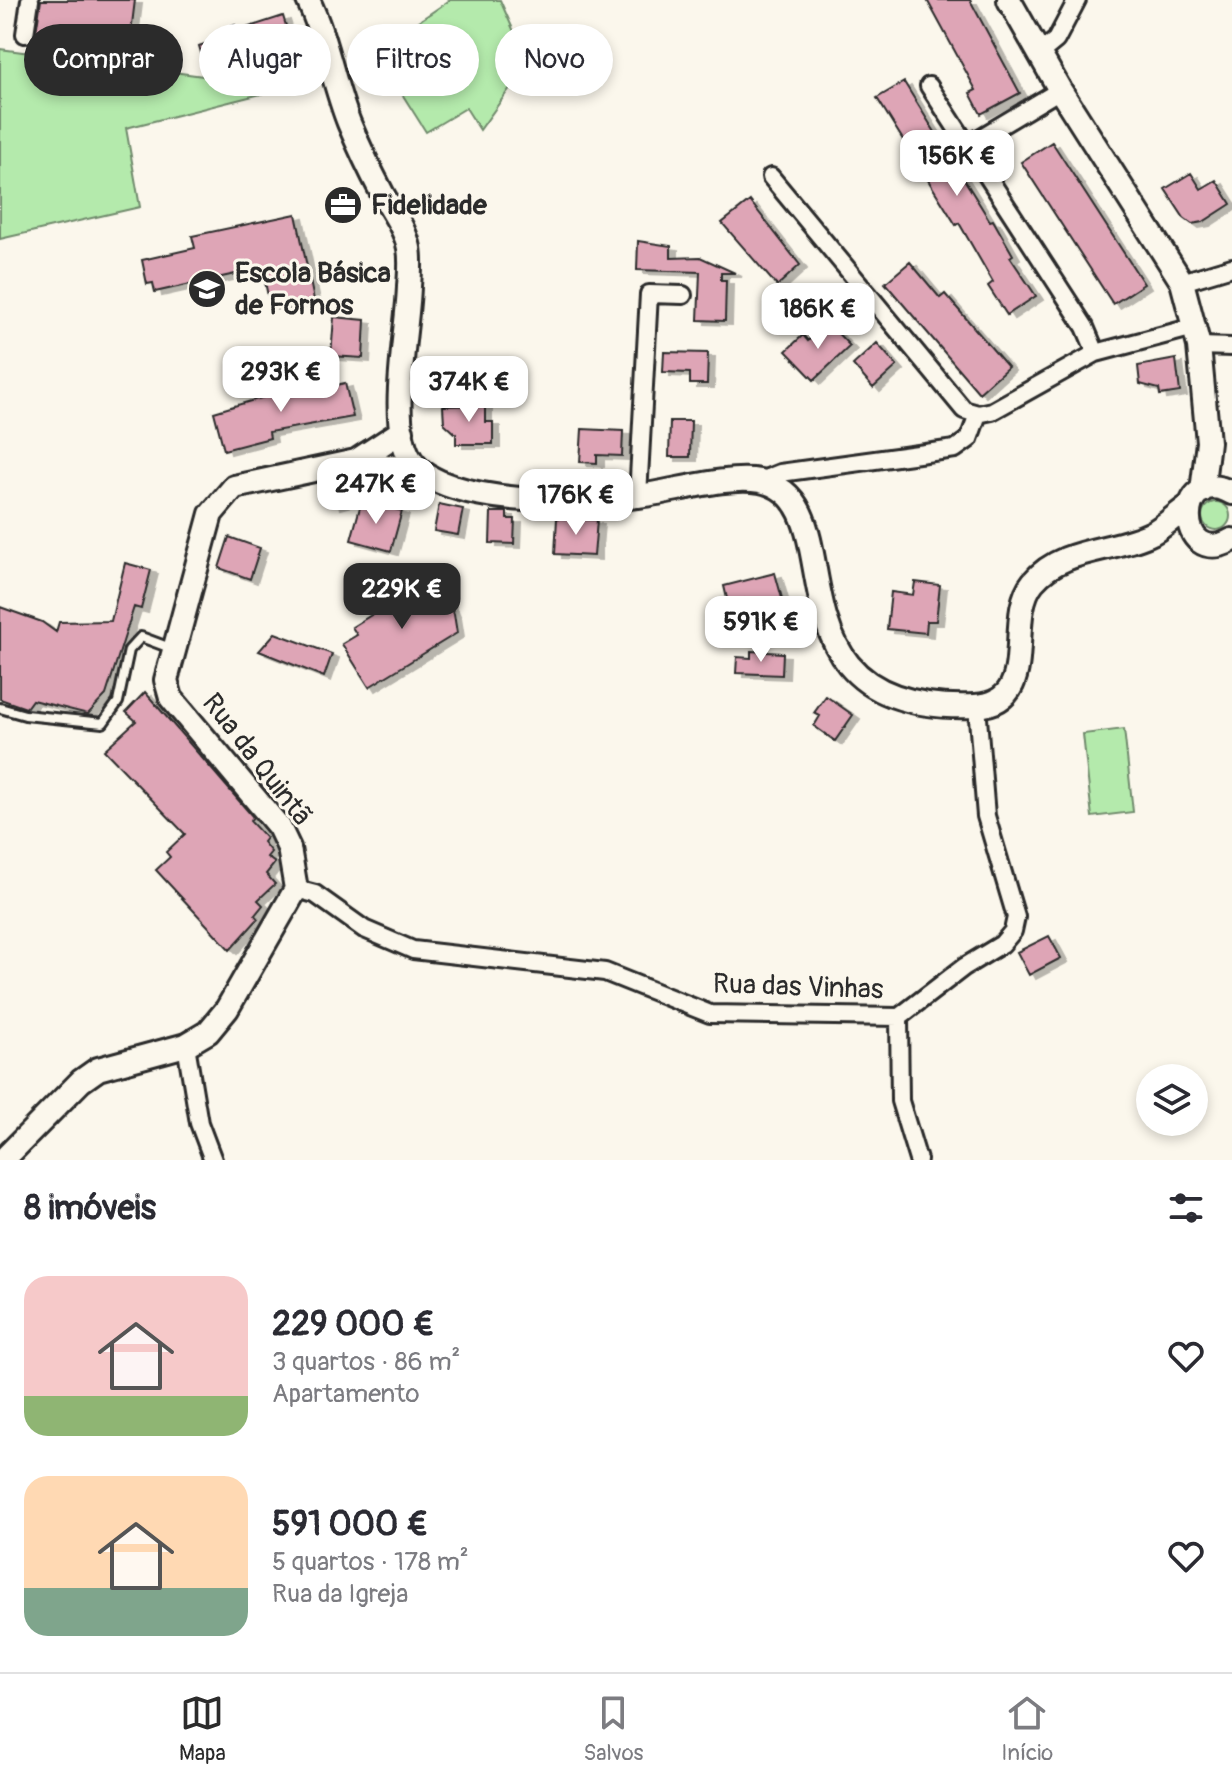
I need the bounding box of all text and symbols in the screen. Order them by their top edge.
chip: Comprar [24,24,183,96]
chip: Alugar [199,24,331,96]
chip: Filtros [347,24,479,96]
chip: Novo [495,24,613,96]
pin: 156K € [892,130,1022,198]
text: 156K € [918,140,996,172]
office icon: Fidelidade [322,184,364,226]
place label: Fidelidade [371,188,488,223]
place label: Escola Básica de Fornos [235,256,391,323]
school or university icon: Escola Básica de Fornos [186,268,228,310]
pin: 186K € [753,283,883,351]
text: 186K € [780,293,856,325]
pin: 293K € [216,346,346,414]
text: 293K € [241,356,321,388]
pin: 374K € [404,356,534,424]
text: 374K € [428,366,510,398]
pin: 247K € [311,458,441,526]
text: 247K € [335,468,417,500]
pin: 176K € [511,469,641,537]
text: 176K € [537,479,615,511]
pin: 229K € [337,563,467,631]
text: 229K € [362,573,442,605]
pin: 591K € [696,596,826,664]
text: 591K € [723,606,799,638]
street label: Rua da Quintã [194,686,320,834]
street label: Rua das Vinhas [712,967,884,1007]
map controls [1136,1064,1208,1136]
button: layers [1136,1064,1208,1136]
icon: filters [1164,1186,1208,1230]
text: 8 imóveis [24,1187,156,1230]
text: 229 000 € [272,1303,434,1346]
icon: home [88,1308,184,1404]
icon: heart [1164,1334,1208,1378]
text: 3 quartos · 86 m² [272,1346,460,1378]
text: Apartamento [272,1378,419,1410]
text: 591 000 € [272,1503,428,1546]
icon: home [88,1508,184,1604]
icon: heart [1164,1534,1208,1578]
text: 5 quartos · 178 m² [272,1546,469,1578]
text: Rua da Igreja [272,1578,408,1610]
tab: Mapa [179,1691,226,1767]
tab: Salvos [584,1691,643,1767]
tab: Início [1001,1691,1053,1767]

